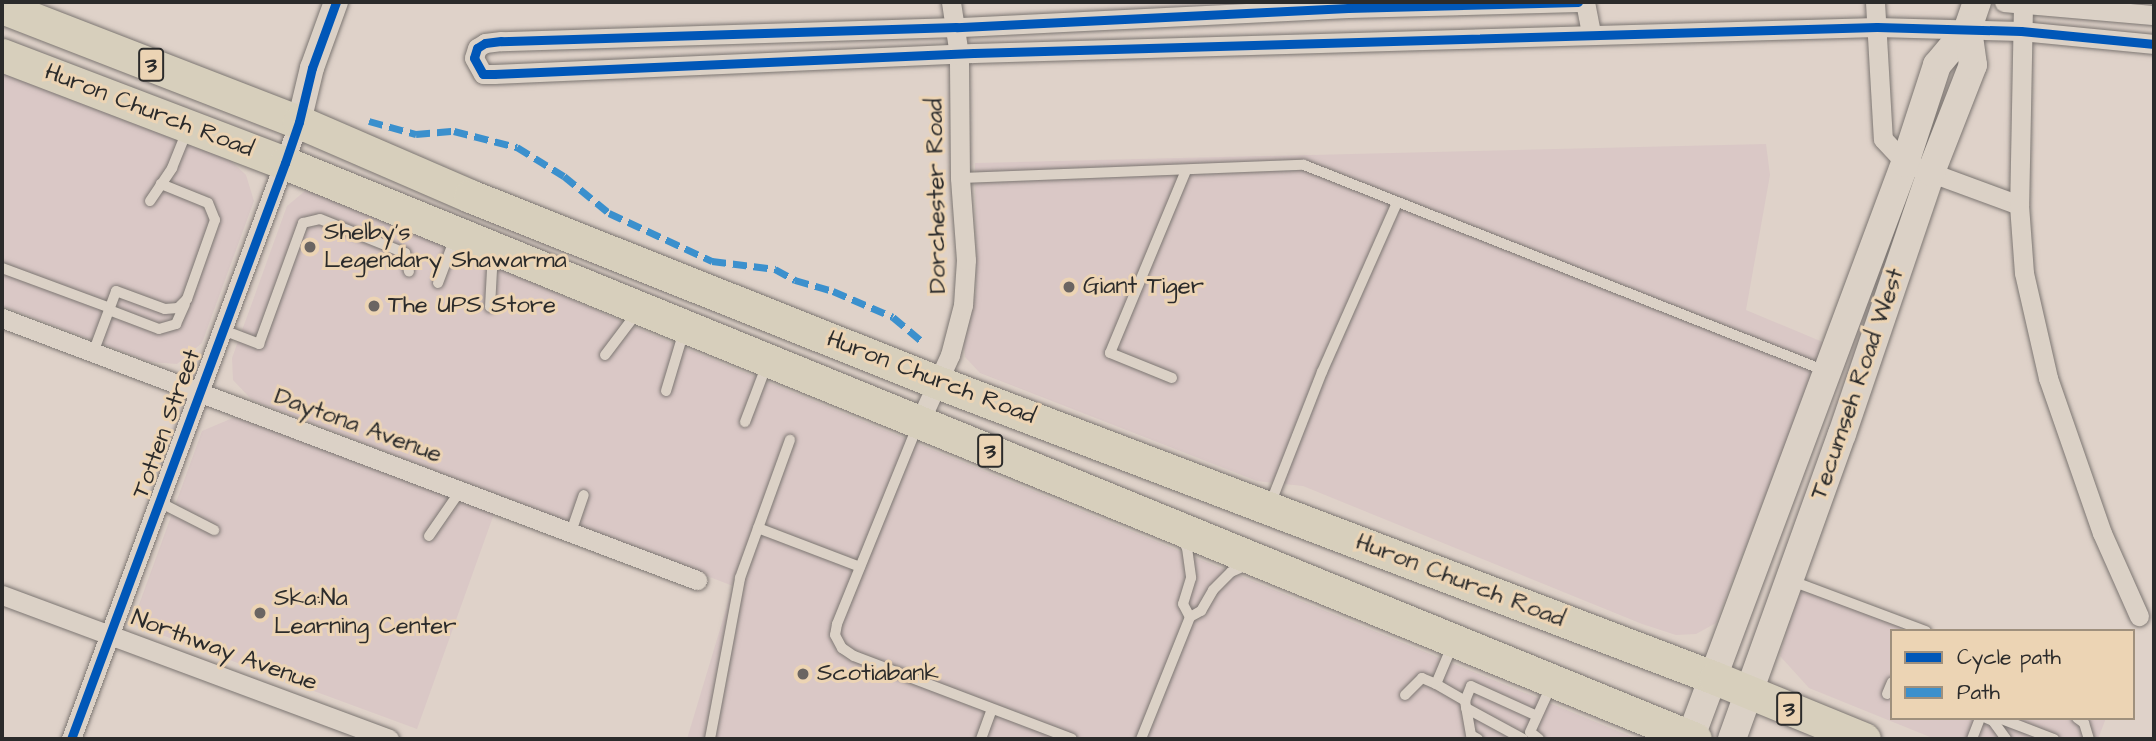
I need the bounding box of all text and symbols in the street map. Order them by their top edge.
road number: 3 [137,46,165,85]
street label: Huron Church Road [41,58,257,164]
street label: Dorchester Road [921,98,953,294]
place label: Shelby's Legendary Shawarma [324,219,567,275]
marker: Shelby's Legendary Shawarma [302,239,318,255]
street label: Tecumseh Road West [1805,265,1911,503]
place label: Giant Tiger [1083,273,1204,301]
marker: Giant Tiger [1061,279,1077,295]
place label: The UPS Store [388,292,556,320]
marker: The UPS Store [366,298,382,314]
street label: Huron Church Road [823,325,1039,431]
street label: Totten Street [127,346,207,502]
street label: Daytona Avenue [270,382,446,470]
road number: 3 [976,432,1004,471]
street label: Huron Church Road [1352,528,1568,634]
place label: Ska:Na Learning Center [274,585,457,641]
street label: Northway Avenue [127,604,321,698]
marker: Ska:Na Learning Center [252,605,268,621]
legend [1890,629,2135,720]
text: Cycle path [1957,643,2061,672]
place label: Scotiabank [817,660,939,688]
marker: Scotiabank [795,666,811,682]
text: Path [1957,678,2000,707]
road number: 3 [1775,690,1803,729]

